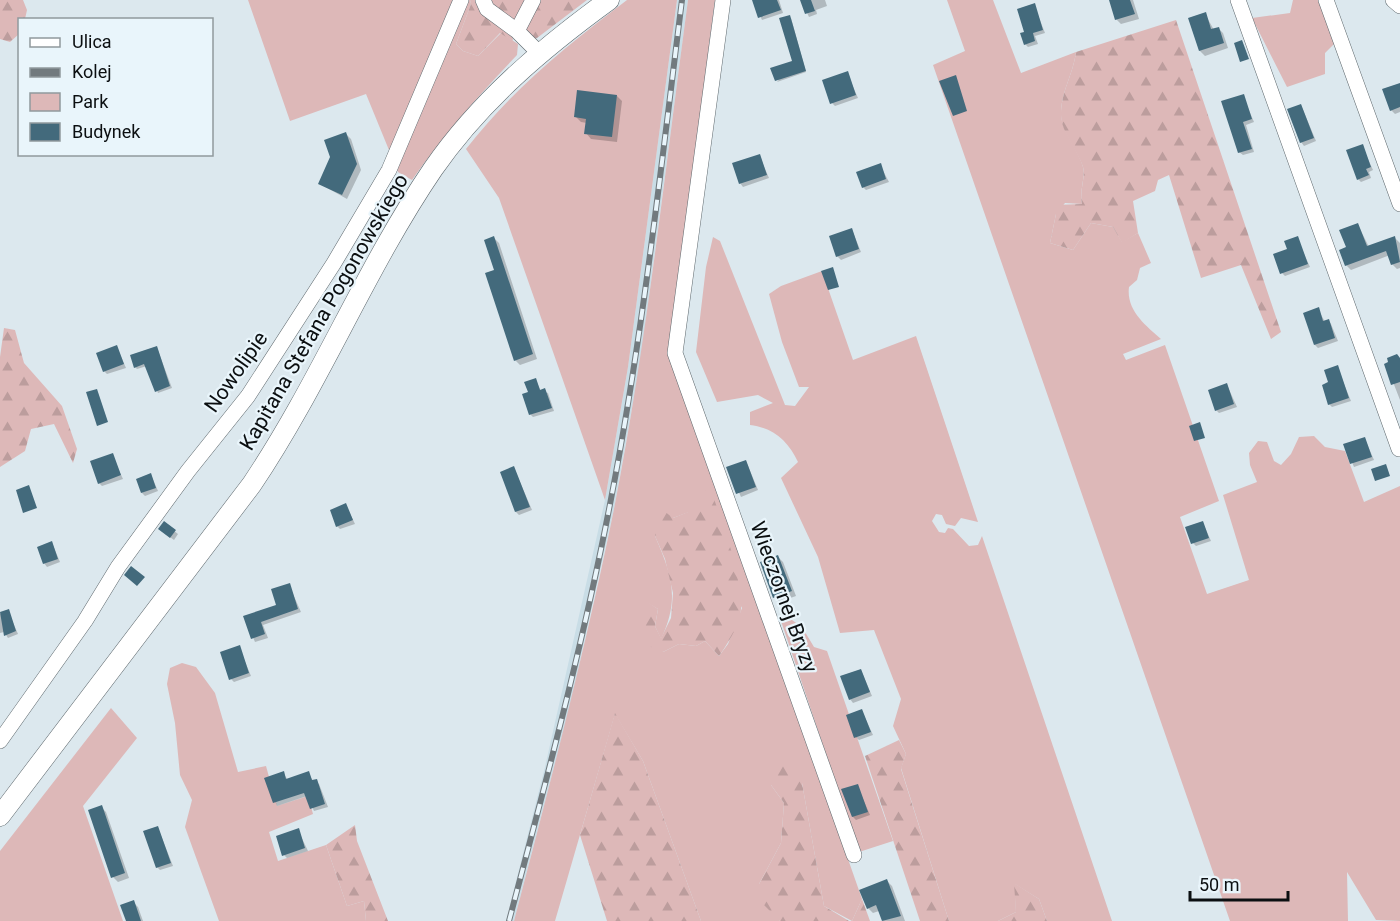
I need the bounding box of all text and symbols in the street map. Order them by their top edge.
legend [18,18,213,156]
text: Ulica [72,31,112,52]
text: Kolej [72,61,112,82]
text: Park [72,91,109,112]
text: Budynek [72,121,141,142]
street label: Kapitana Stefana Pogonowskiego [235,170,413,454]
street label: Nowolipie [200,327,272,417]
street label: Wieczornej Bryzy [746,518,822,676]
scale bar [1190,864,1288,902]
text: 50 m [1199,874,1239,895]

